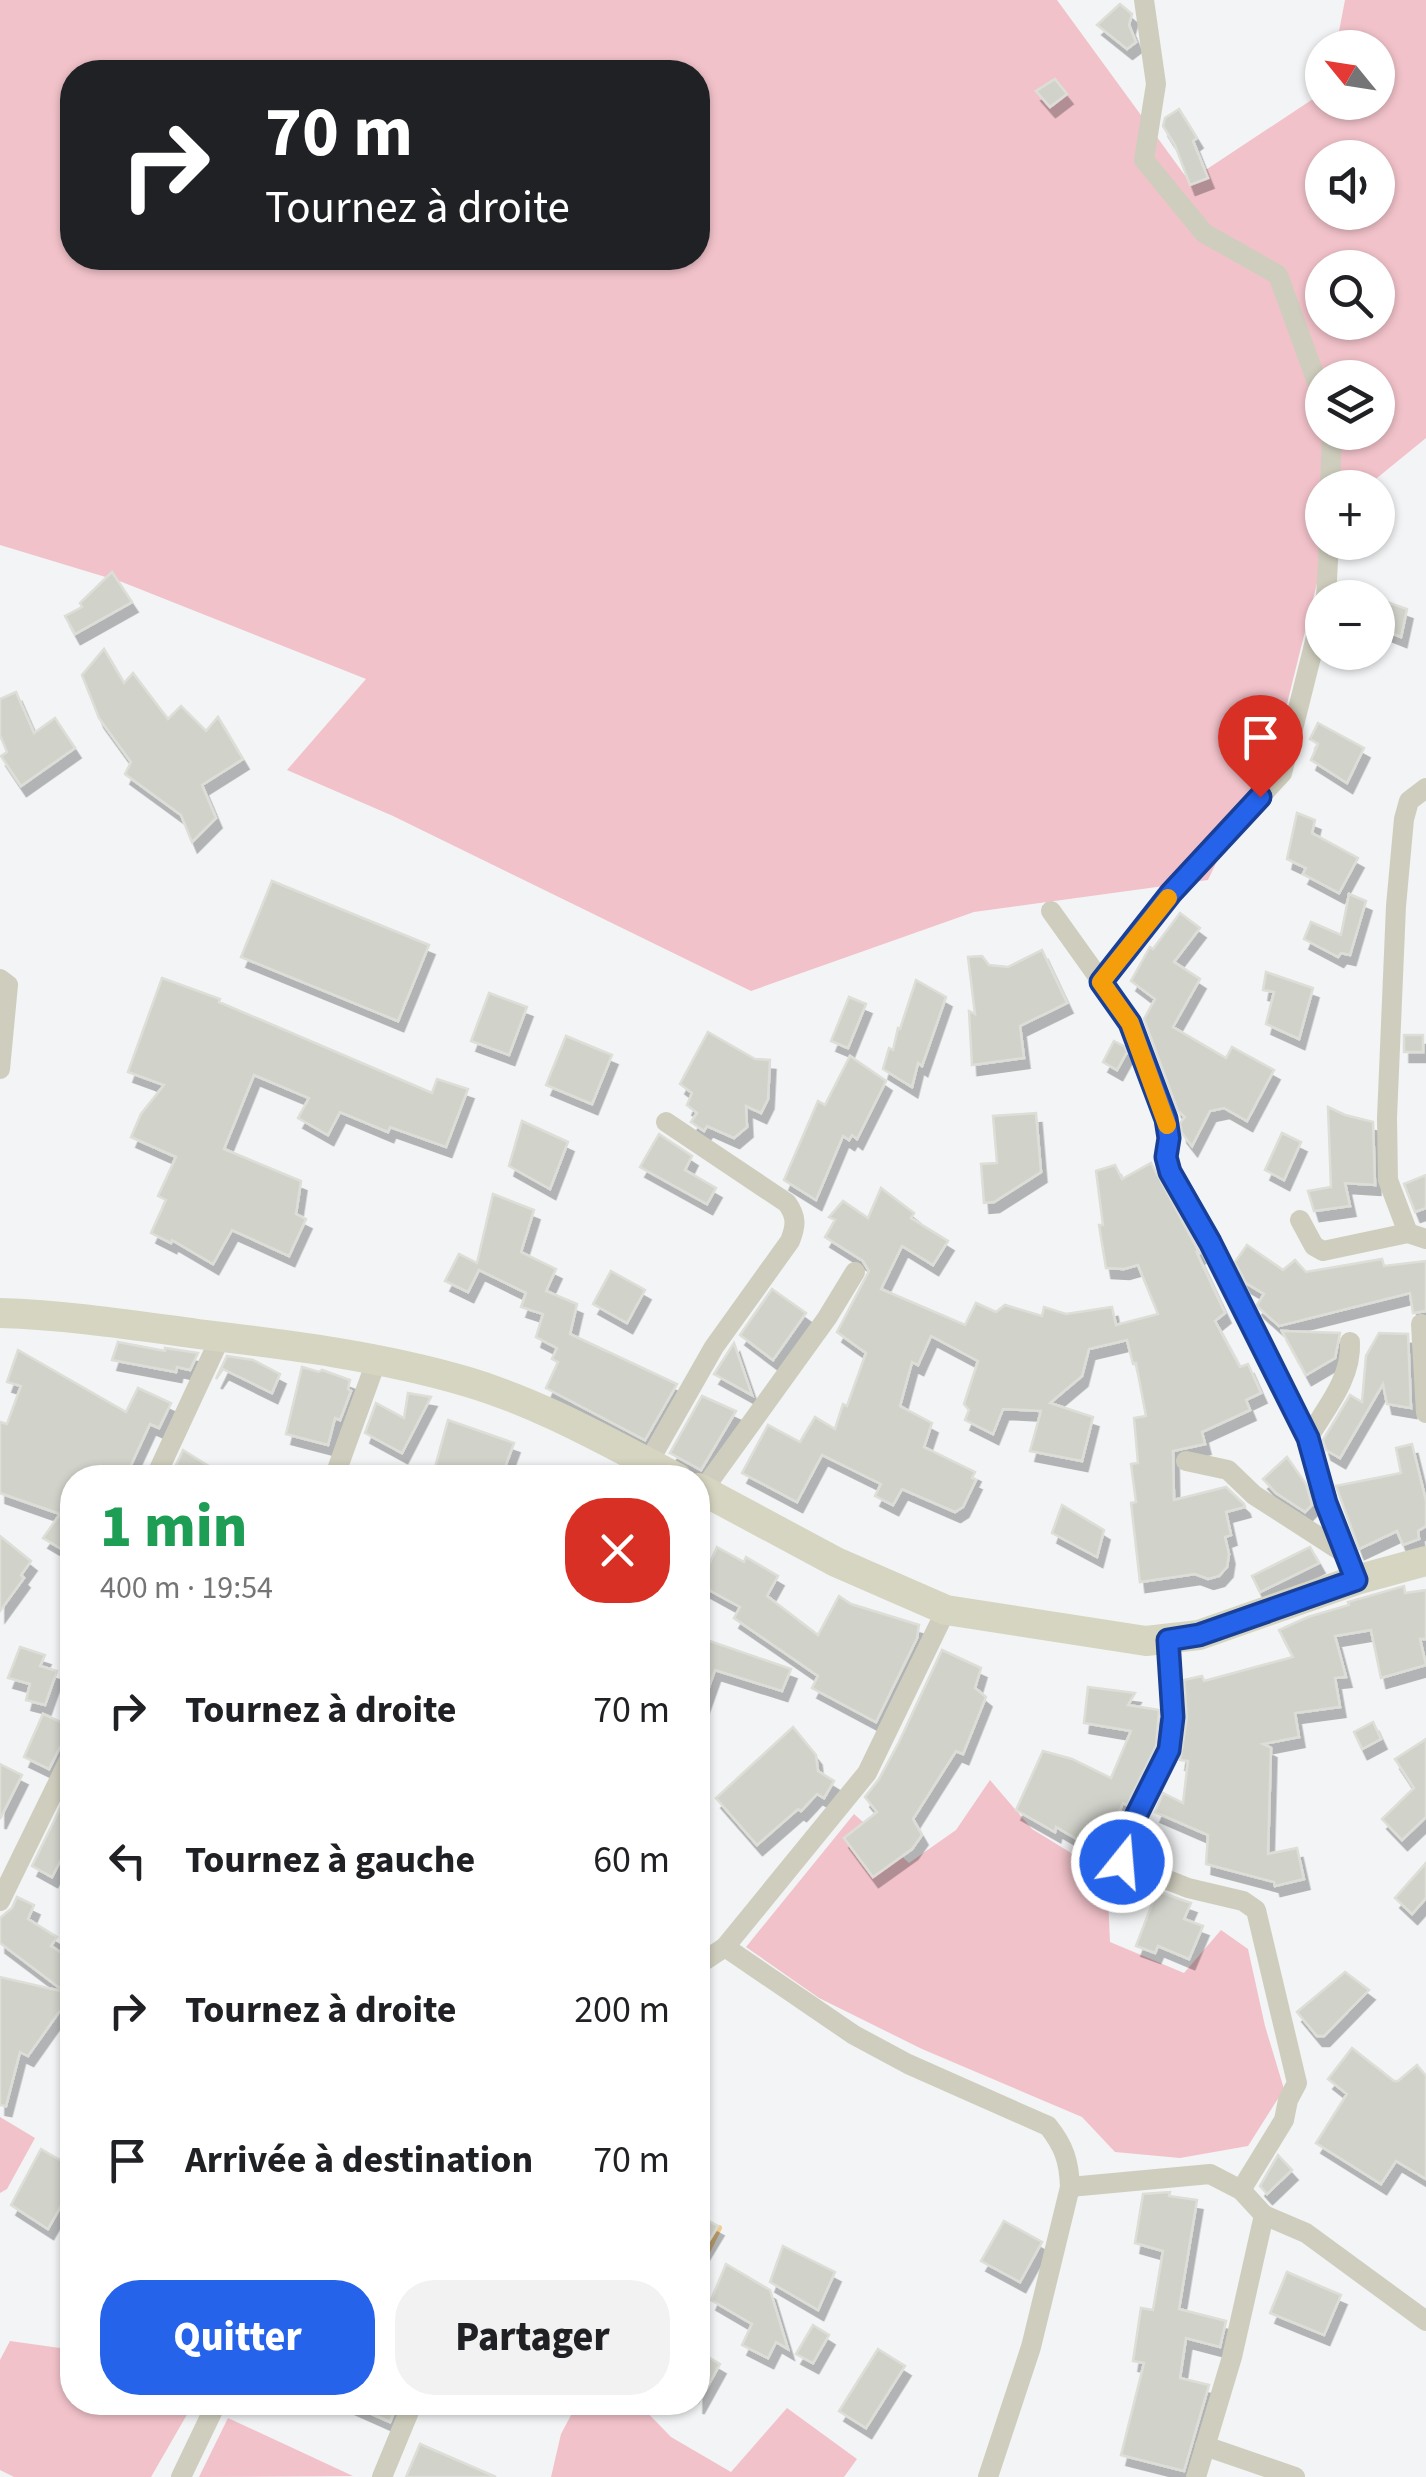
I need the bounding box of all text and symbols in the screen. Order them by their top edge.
north arrow [1305,30,1395,120]
map controls [1305,30,1395,670]
text: 70 m [265,83,413,183]
icon: right [100,100,230,230]
button: sound [1305,140,1395,230]
text: Tournez à droite [265,176,570,240]
button: search [1305,250,1395,340]
button: layers [1305,360,1395,450]
button: + [1305,470,1395,560]
button: − [1305,580,1395,670]
pin [1218,695,1303,798]
icon: arrive [1233,710,1288,765]
text: 1 min [100,1485,247,1570]
button: close [565,1498,670,1603]
text: 400 m · 19:54 [100,1565,273,1611]
icon: right [100,1683,155,1738]
text: Tournez à droite [185,1683,457,1737]
text: 70 m [593,1683,670,1737]
position arrow [1070,1810,1174,1914]
icon: left [100,1833,155,1888]
text: Tournez à gauche [185,1833,475,1887]
text: 60 m [593,1833,670,1887]
icon: right [100,1983,155,2038]
text: Tournez à droite [185,1983,457,2037]
text: 200 m [574,1983,670,2037]
icon: arrive [100,2133,155,2188]
text: Arrivée à destination [185,2133,533,2187]
text: 70 m [593,2133,670,2187]
button: Quitter [100,2280,375,2395]
button: Partager [395,2280,670,2395]

